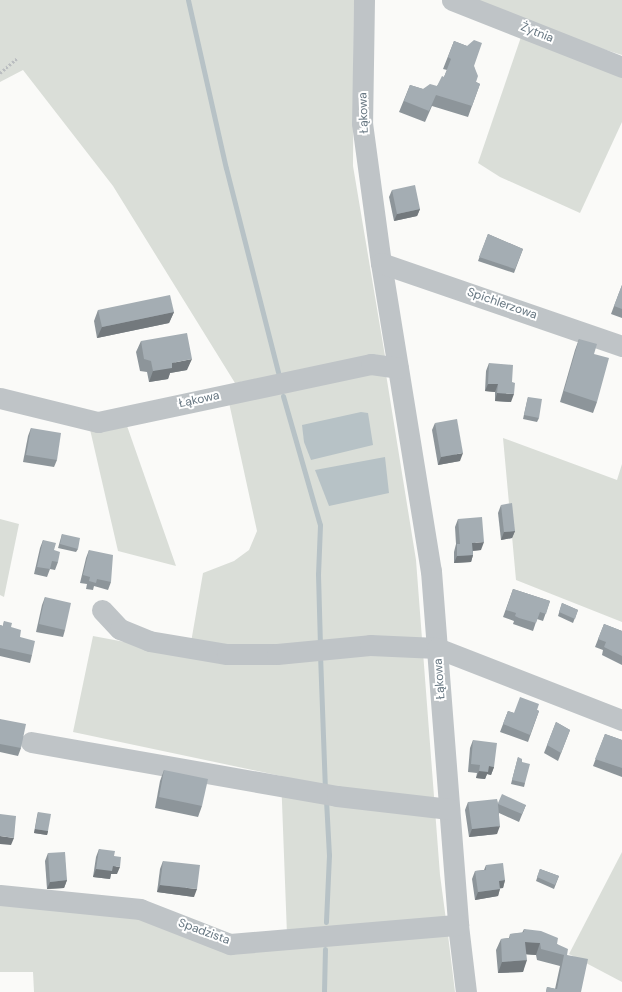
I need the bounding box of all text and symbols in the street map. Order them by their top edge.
street label: Żytnia [518,20,556,46]
street label: Łąkowa [356,92,372,134]
street label: Spichlerzowa [465,285,539,323]
street label: Łąkowa [177,389,221,411]
street label: Łąkowa [431,658,449,700]
street label: Spadzista [176,916,232,948]

